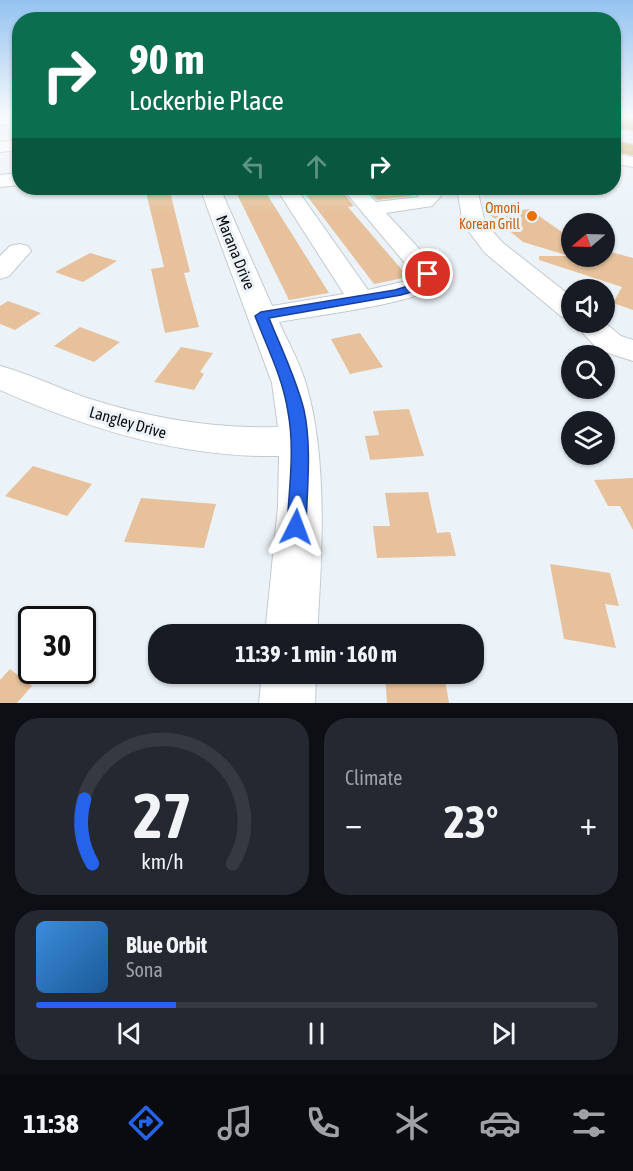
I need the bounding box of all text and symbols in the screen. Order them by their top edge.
text: 90 m [129,35,204,83]
icon: right [30,36,108,114]
text: Lockerbie Place [129,85,284,116]
icon: left [237,150,270,183]
icon: ahead [300,150,333,183]
icon: right [363,150,396,183]
place label: Omoni Korean Grill [459,200,520,232]
marker: Omoni Korean Grill [525,209,539,223]
street label: Marana Drive [213,212,259,292]
north arrow [561,213,615,267]
map controls [561,213,615,465]
pin [402,248,453,299]
icon: arrive [411,257,444,290]
button: sound [561,279,615,333]
button: search [561,345,615,399]
street label: Langley Drive [87,402,169,443]
button: layers [561,411,615,465]
position arrow [264,495,328,559]
speed limit sign: 30 [18,606,96,684]
text: 11:39 · 1 min · 160 m [235,641,397,667]
text: Climate [345,766,402,789]
text: 27 [133,780,191,851]
text: 23° [444,796,498,848]
text: − [345,804,362,842]
text: + [580,804,597,842]
text: km/h [141,849,183,874]
text: Blue Orbit [126,932,207,958]
text: Sona [126,958,163,981]
icon: previous [113,1017,146,1050]
icon: pause [300,1017,333,1050]
icon: next [487,1017,520,1050]
icon: directions [125,1102,167,1144]
icon: music [214,1102,256,1144]
icon: phone [302,1102,344,1144]
icon: climate [391,1102,433,1144]
icon: car [479,1102,521,1144]
icon: filters [568,1102,610,1144]
text: 11:38 [23,1108,79,1139]

